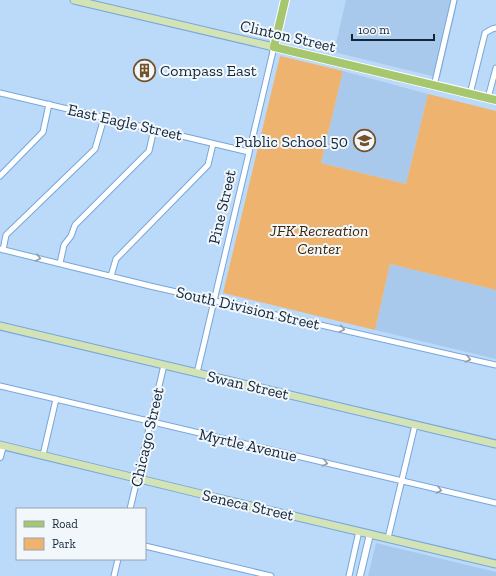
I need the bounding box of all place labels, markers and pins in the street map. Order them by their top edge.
building icon: Compass East [132,57,158,83]
place label: Compass East [160,61,257,80]
school or university icon: Public School 50 [351,128,377,154]
place label: Public School 50 [235,132,348,151]

